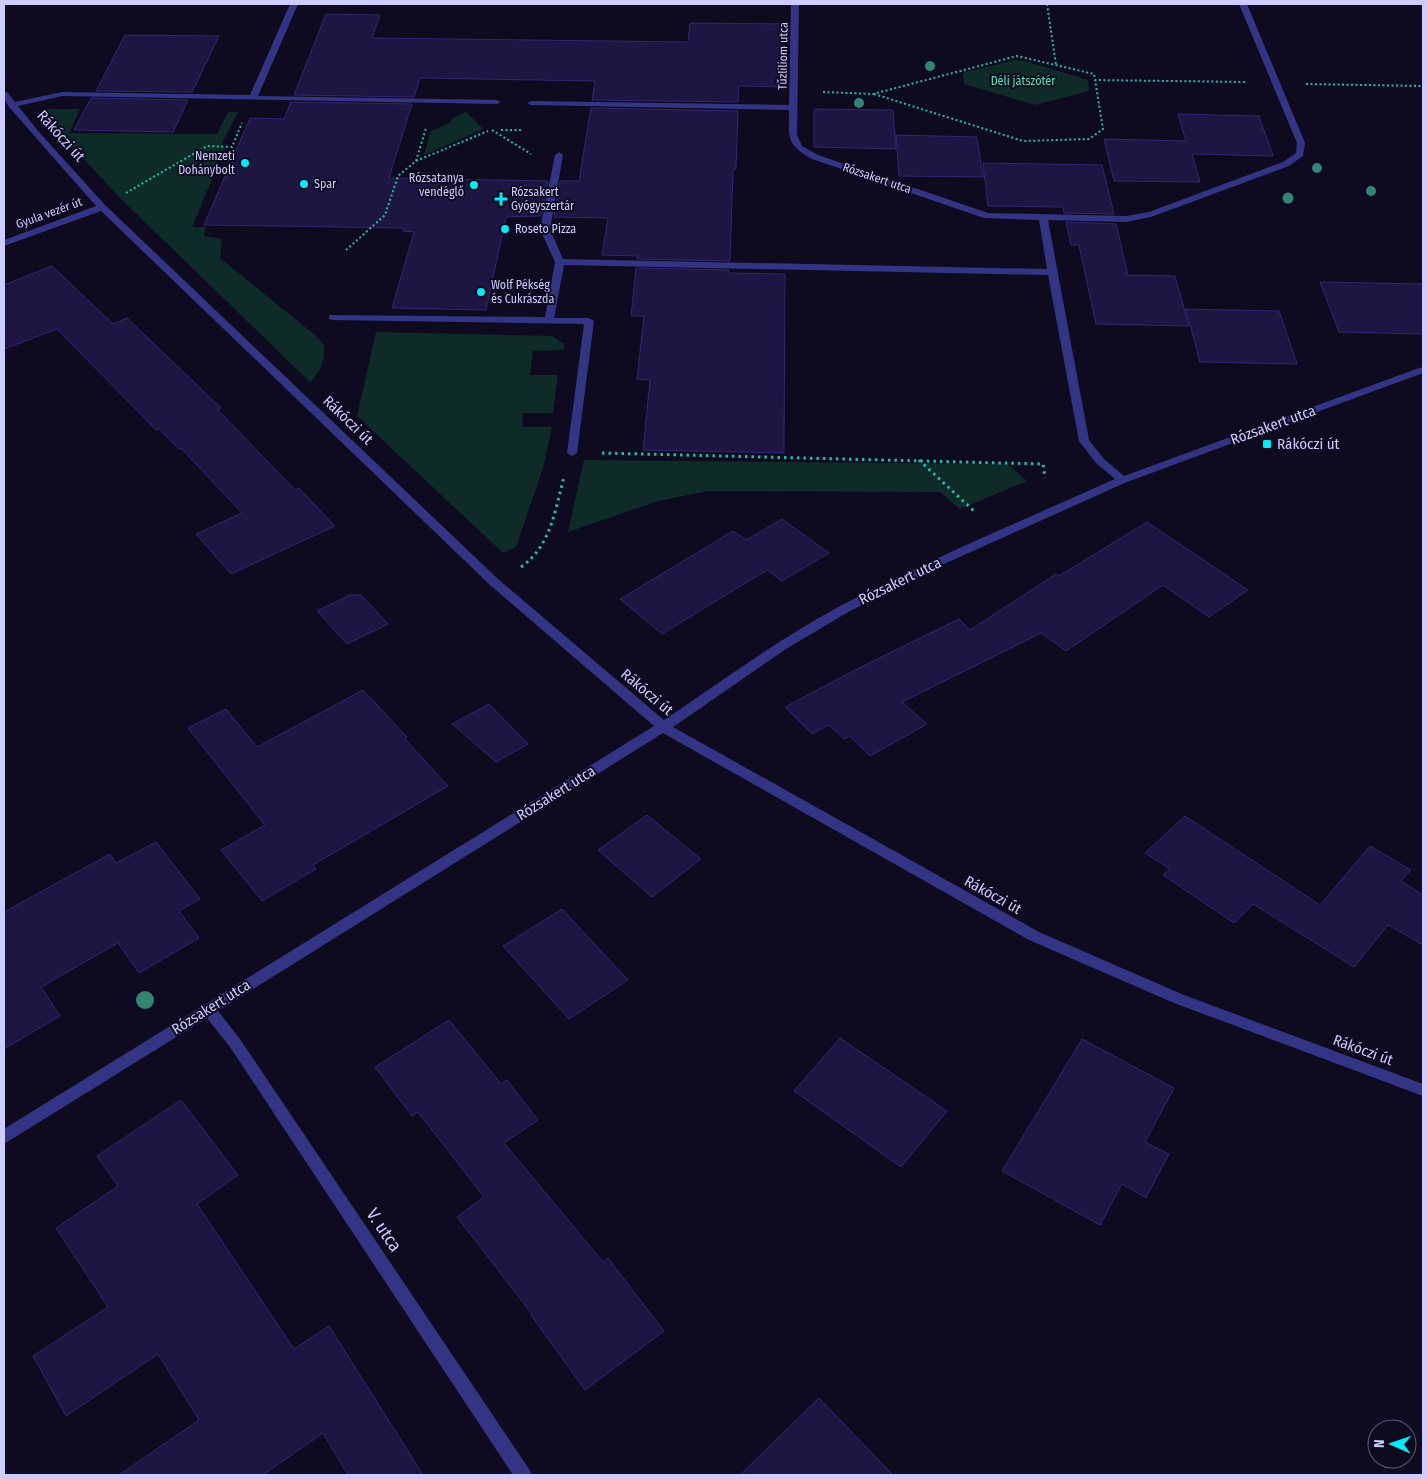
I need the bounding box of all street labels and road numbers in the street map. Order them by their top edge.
street label: Tűzliliom utca [775,22,791,90]
street label: Rákóczi út [33,107,89,165]
street label: Rózsakert utca [841,160,913,196]
street label: Gyula vezér út [14,195,84,231]
street label: Rákóczi út [319,392,377,448]
street label: Rózsakert utca [1228,401,1318,449]
street label: Rózsakert utca [856,553,944,609]
street label: Rákóczi út [617,665,677,719]
street label: Rózsakert utca [513,762,599,824]
street label: Rákóczi út [961,872,1025,918]
street label: Rózsakert utca [168,976,254,1038]
street label: Rákóczi út [1331,1031,1396,1069]
street label: V. utca [362,1204,407,1256]

